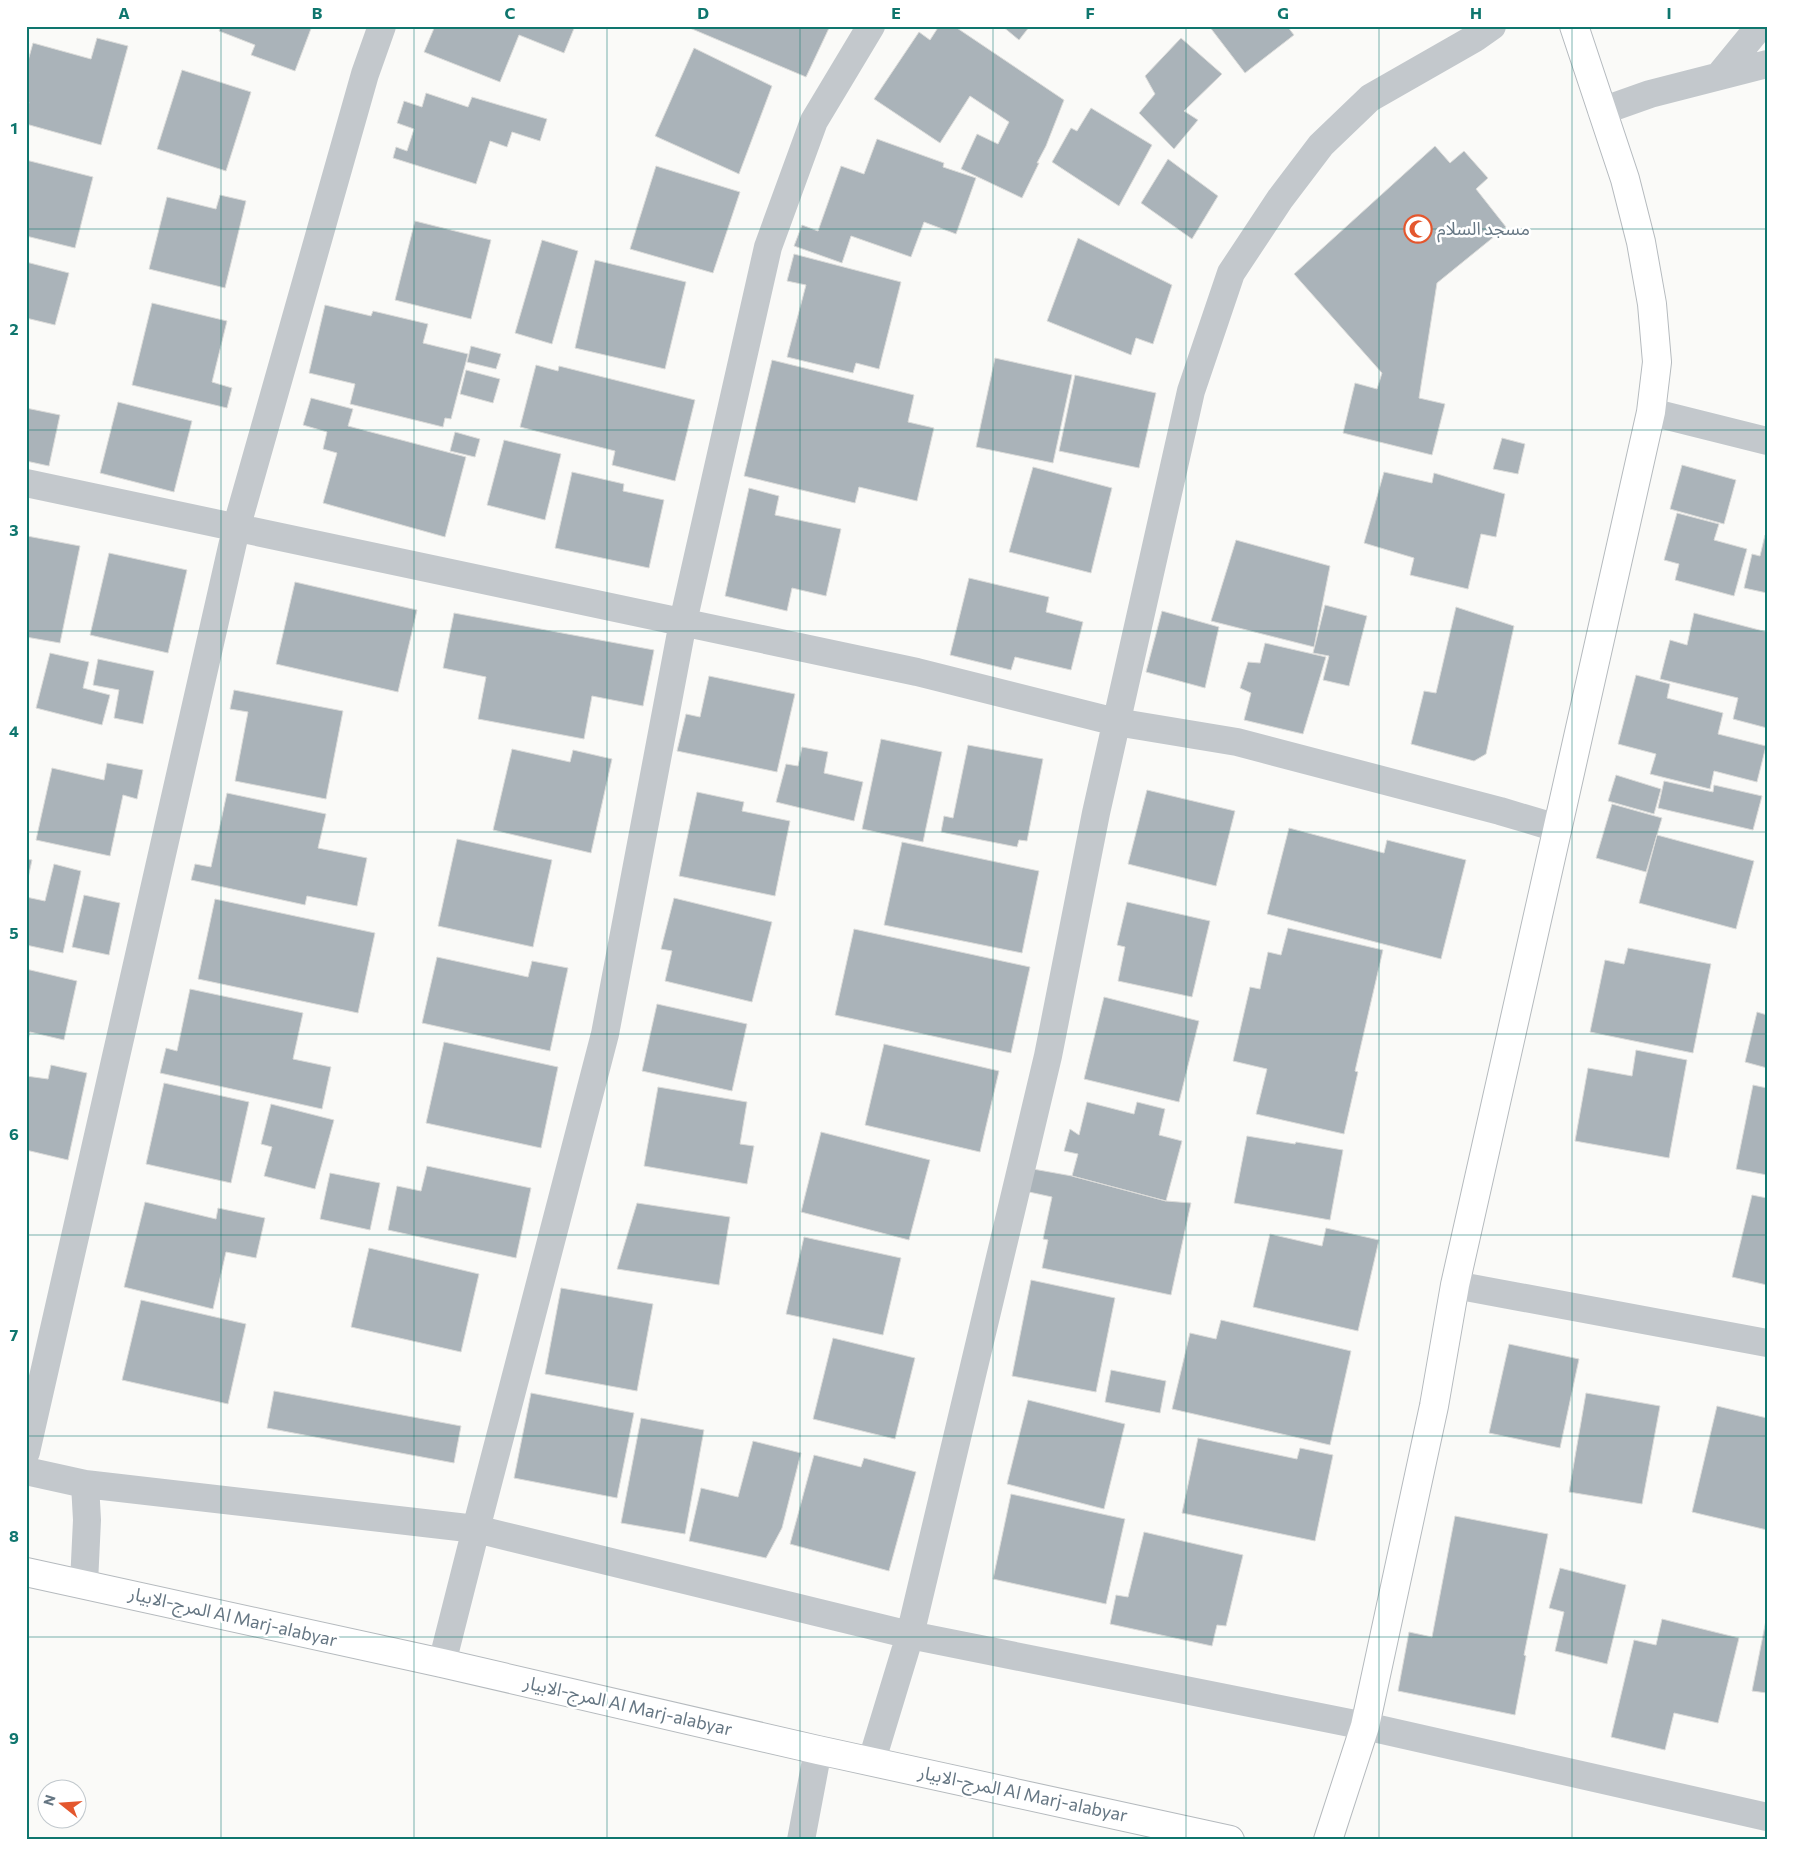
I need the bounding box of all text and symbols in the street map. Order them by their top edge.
text: A [118,3,130,22]
text: B [312,3,323,22]
text: C [505,3,516,22]
text: D [697,3,709,22]
text: E [891,3,901,22]
text: F [1085,3,1095,22]
text: G [1277,3,1289,22]
text: H [1470,3,1482,22]
text: I [1666,3,1672,22]
text: 1 [10,118,18,137]
mosque icon: مسجد السلام [1403,214,1433,244]
place label: مسجد السلام [1437,217,1530,243]
text: 2 [9,319,19,338]
text: 3 [9,520,19,539]
text: 4 [9,721,19,740]
text: 5 [9,923,19,942]
text: 6 [9,1124,19,1143]
text: 7 [10,1325,19,1344]
text: 8 [9,1526,19,1545]
street label: المرج-الابيار Al Marj-alabyar [125,1581,340,1654]
street label: المرج-الابيار Al Marj-alabyar [520,1670,735,1743]
text: 9 [9,1728,19,1747]
street label: المرج-الابيار Al Marj-alabyar [915,1760,1130,1829]
north arrow [38,1778,88,1828]
text: N [39,1793,59,1808]

